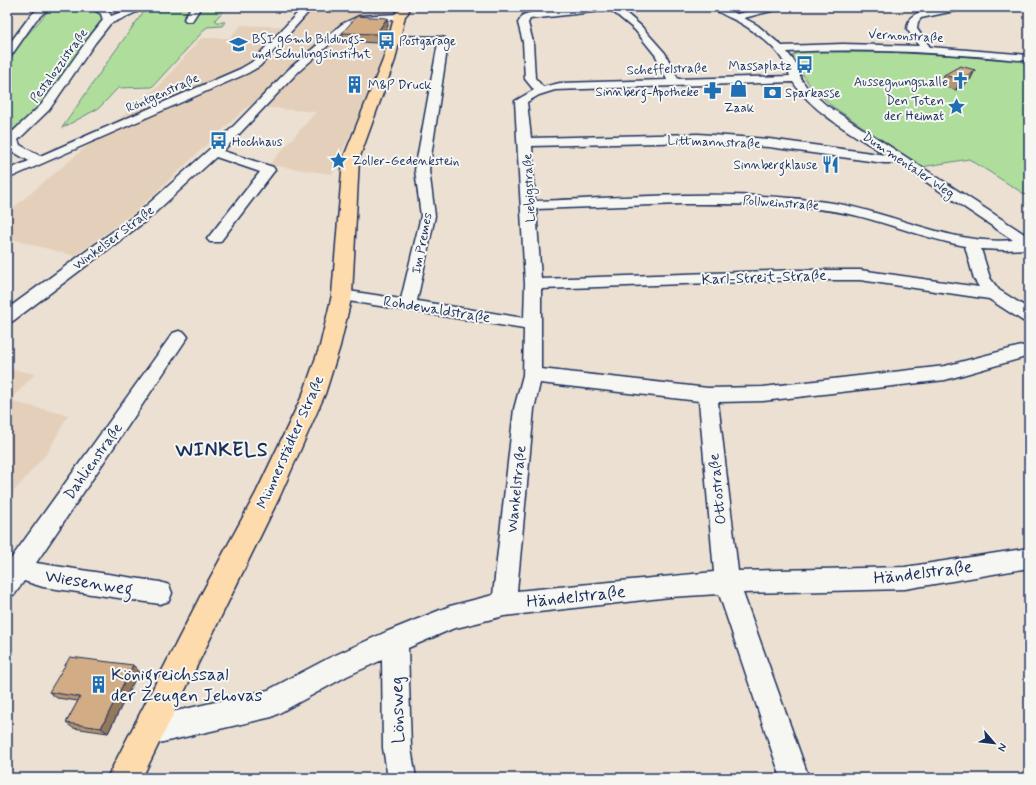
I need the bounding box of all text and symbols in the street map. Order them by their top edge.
street label: Pestalozzistraße [26,25,92,107]
street label: Vernonstraße [868,26,944,47]
bus stop icon: Postgarage [376,30,396,50]
place label: BSI gGmb Bildungs- und Schulungsinstitut [252,31,371,64]
place label: Postgarage [399,33,456,51]
school or university icon: BSI gGmb Bildungs- und Schulungsinstitut [229,35,249,55]
bus stop icon: Massaplatz [795,55,815,75]
place label: Massaplatz [729,58,793,75]
street label: Scheffelstraße [626,60,708,79]
street label: Röntgenstraße [123,70,202,118]
church icon: Aussegnungshalle [951,71,971,91]
building icon: M&P Druck [345,74,365,94]
place label: Aussegnungshalle [854,74,948,92]
place label: M&P Druck [368,77,432,94]
shop icon: Zaak [729,78,749,98]
pharmacy icon: Sinnberg-Apotheke [702,81,722,101]
bank icon: Sparkasse [762,82,782,102]
place label: Sinnberg-Apotheke [595,84,699,103]
place label: Sparkasse [785,85,841,102]
place label: Den Toten der Heimat [884,93,944,125]
place icon: Den Toten der Heimat [947,97,967,117]
place label: Zaak [724,100,755,117]
street label: Dummentaler Weg [858,128,958,203]
bus stop icon: Hochhaus [209,131,229,151]
street label: Littmannstraße [667,132,761,153]
place label: Hochhaus [232,134,283,151]
place icon: Zoller-Gedenkstein [329,150,349,170]
place label: Zoller-Gedenkstein [352,153,459,170]
street label: Liebigstraße [519,153,541,223]
restaurant icon: Sinnbergklause [821,154,841,174]
place label: Sinnbergklause [734,157,818,176]
street label: Pollweinstraße [742,192,820,215]
street label: Winkelser Straße [70,202,158,274]
street label: Im Premes [408,211,437,275]
street label: Karl-Streit-Straße [701,266,827,290]
street label: Rohdewaldstraße [382,292,492,328]
street label: Münnerstädter Straße [253,373,329,512]
street label: Dahlienstraße [60,419,128,504]
district label: WINKELS [174,438,269,463]
street label: Wankelstraße [502,444,532,534]
street label: Ottostraße [704,452,732,525]
street label: Händelstraße [872,555,974,591]
street label: Wiesenweg [43,564,135,604]
street label: Händelstraße [525,580,627,614]
place label: Königreichssaal der Zeugen Jehovas [111,663,263,708]
building icon: Königreichssaal der Zeugen Jehovas [88,674,108,694]
street label: Lönsweg [385,676,411,744]
north arrow [974,723,1014,763]
text: N [994,741,1010,754]

